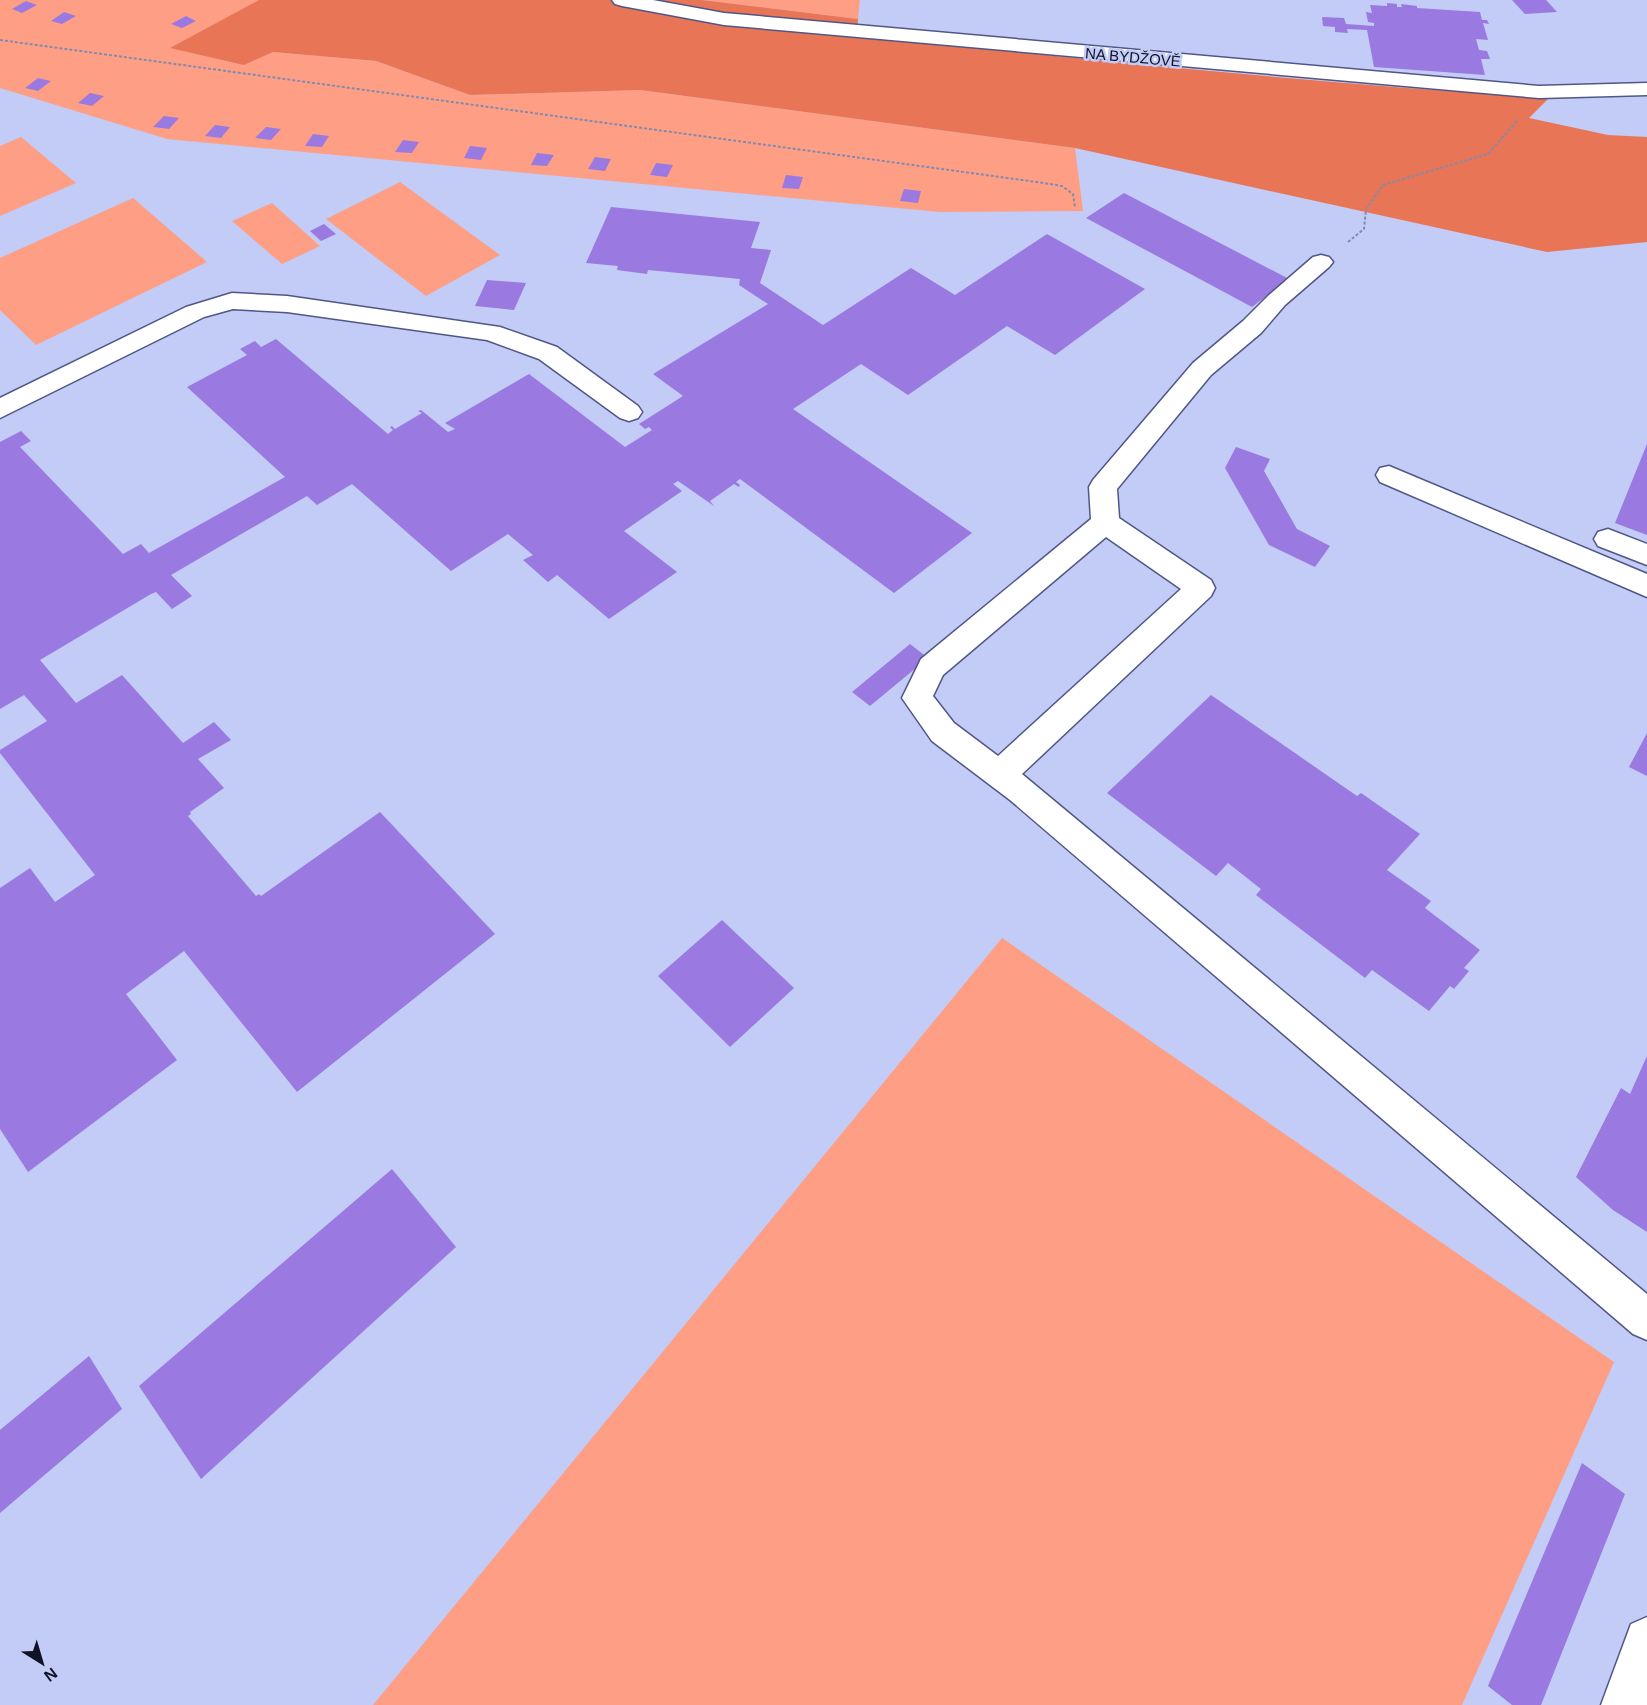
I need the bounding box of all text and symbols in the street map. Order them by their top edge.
street label: NA BYDŽOVĚ [1085,44,1181,70]
north arrow [12,1633,72,1693]
text: N [41,1664,60,1685]

